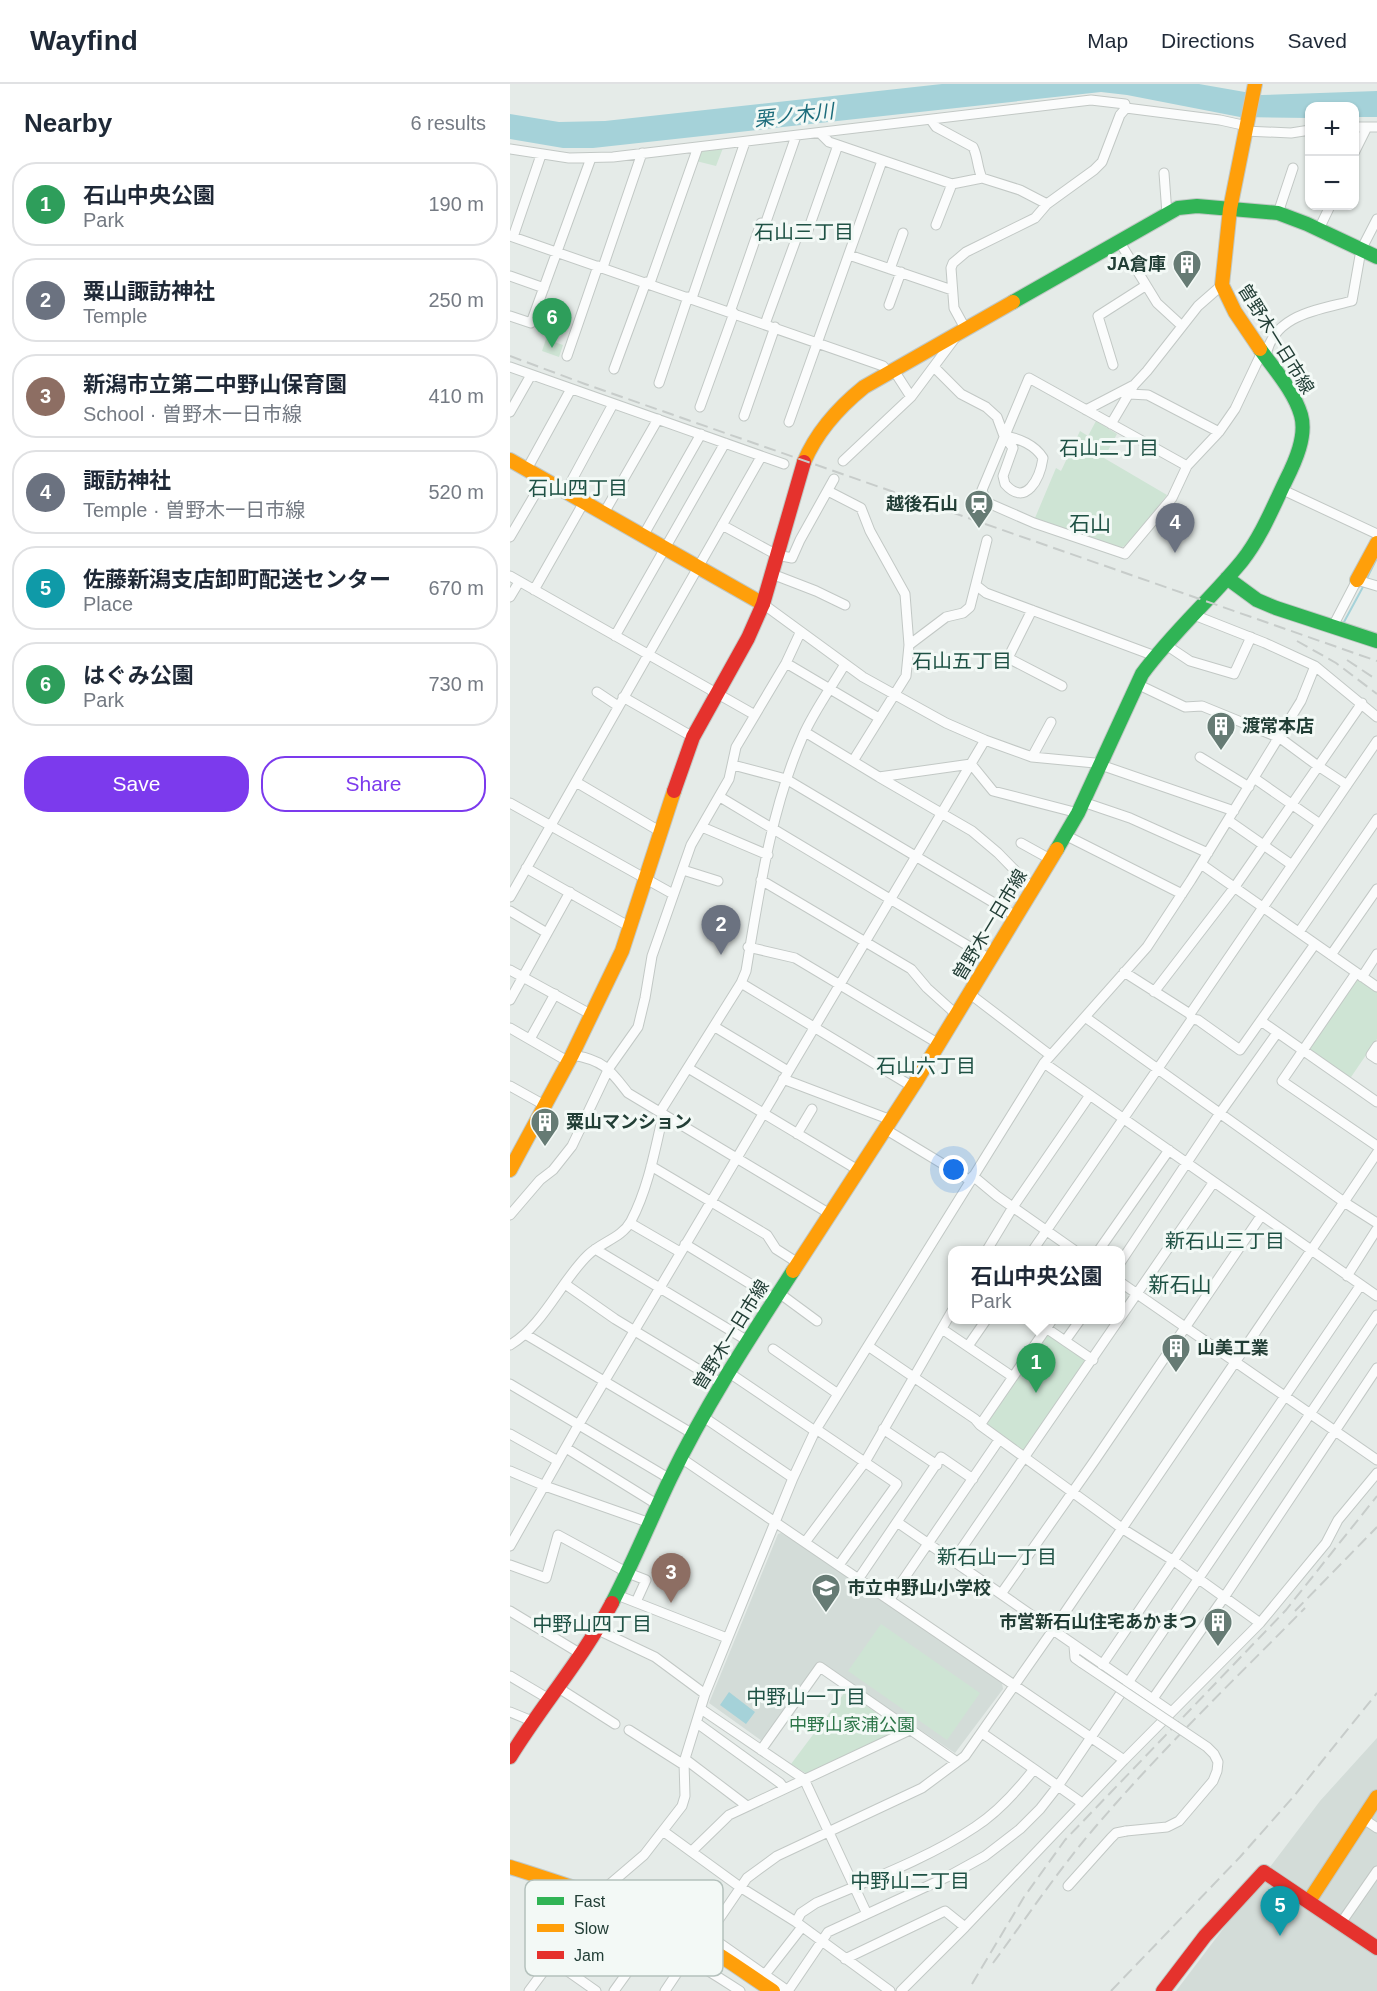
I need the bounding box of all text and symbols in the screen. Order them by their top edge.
text: Wayfind [30,25,138,56]
text: Map [1087,29,1128,52]
text: Directions [1161,29,1254,52]
text: Saved [1287,29,1347,52]
water label: 栗ノ木川 [753,100,837,130]
map controls [1305,102,1359,210]
button: + [1305,102,1359,156]
text: Nearby [24,108,112,138]
text: 6 results [410,112,486,134]
button: − [1305,156,1359,210]
text: 石山中央公園 [83,183,215,208]
text: 1 [40,193,51,215]
text: 190 m [428,193,484,215]
text: Park [83,209,124,231]
district label: 石山三丁目 [754,221,854,243]
building icon: JA倉庫 [1171,248,1203,290]
place label: JA倉庫 [1107,254,1166,274]
text: 粟山諏訪神社 [83,279,215,304]
street label: 曽野木一日市線 [1234,280,1318,398]
text: 2 [40,289,51,311]
text: 250 m [428,289,484,311]
pin: 6 [532,298,572,348]
text: Temple [83,305,147,327]
text: 新潟市立第二中野山保育園 [83,372,347,397]
text: 3 [40,385,51,407]
text: 410 m [428,385,484,407]
text: School · 曽野木一日市線 [83,403,302,425]
district label: 石山二丁目 [1059,437,1159,459]
text: 諏訪神社 [83,468,171,493]
district label: 石山四丁目 [528,477,628,499]
text: 4 [40,481,51,503]
text: 520 m [428,481,484,503]
station icon: 越後石山 [963,488,995,530]
place label: 越後石山 [886,494,958,514]
text: Temple · 曽野木一日市線 [83,499,305,521]
pin: 4 [1156,504,1194,553]
district label: 石山 [1069,512,1111,535]
text: 佐藤新潟支店卸町配送センター [83,567,391,592]
text: 5 [40,577,51,599]
text: 670 m [428,577,484,599]
text: Place [83,593,133,615]
district label: 石山五丁目 [912,650,1012,672]
text: はぐみ公園 [83,663,194,688]
text: 6 [40,673,51,695]
text: 730 m [428,673,484,695]
text: Park [83,689,124,711]
building icon: 渡常本店 [1205,710,1237,752]
place label: 渡常本店 [1242,716,1314,736]
button: Save [24,756,249,812]
button: Share [261,756,486,812]
street label: 曽野木一日市線 [949,866,1031,984]
pin: 2 [702,906,740,955]
district label: 石山六丁目 [876,1055,976,1077]
building icon: 粟山マンション [529,1106,561,1148]
place label: 粟山マンション [566,1112,692,1132]
your location [939,1155,968,1184]
district label: 新石山三丁目 [1165,1230,1285,1252]
popup [948,1246,1125,1324]
text: 石山中央公園 [970,1264,1103,1289]
district label: 新石山 [1149,1273,1212,1296]
street label: 曽野木一日市線 [689,1276,773,1394]
text: Park [970,1290,1012,1312]
building icon: 山美工業 [1160,1332,1192,1374]
place label: 山美工業 [1197,1338,1269,1358]
pin: 1 [1016,1344,1056,1393]
district label: 新石山一丁目 [937,1546,1057,1568]
pin: 3 [652,1554,690,1603]
school or university icon: 市立中野山小学校 [810,1572,842,1614]
place label: 市立中野山小学校 [847,1578,991,1598]
building icon: 市営新石山住宅あかまつ [1202,1606,1234,1648]
place label: 市営新石山住宅あかまつ [999,1612,1197,1632]
district label: 中野山四丁目 [532,1613,652,1635]
district label: 中野山一丁目 [746,1686,866,1708]
park label: 中野山家浦公園 [789,1715,915,1735]
district label: 中野山二丁目 [850,1870,970,1892]
legend [525,1880,723,1976]
pin: 5 [1260,1886,1300,1936]
text: Fast [574,1893,606,1910]
text: Slow [574,1920,609,1937]
text: Jam [574,1947,604,1964]

